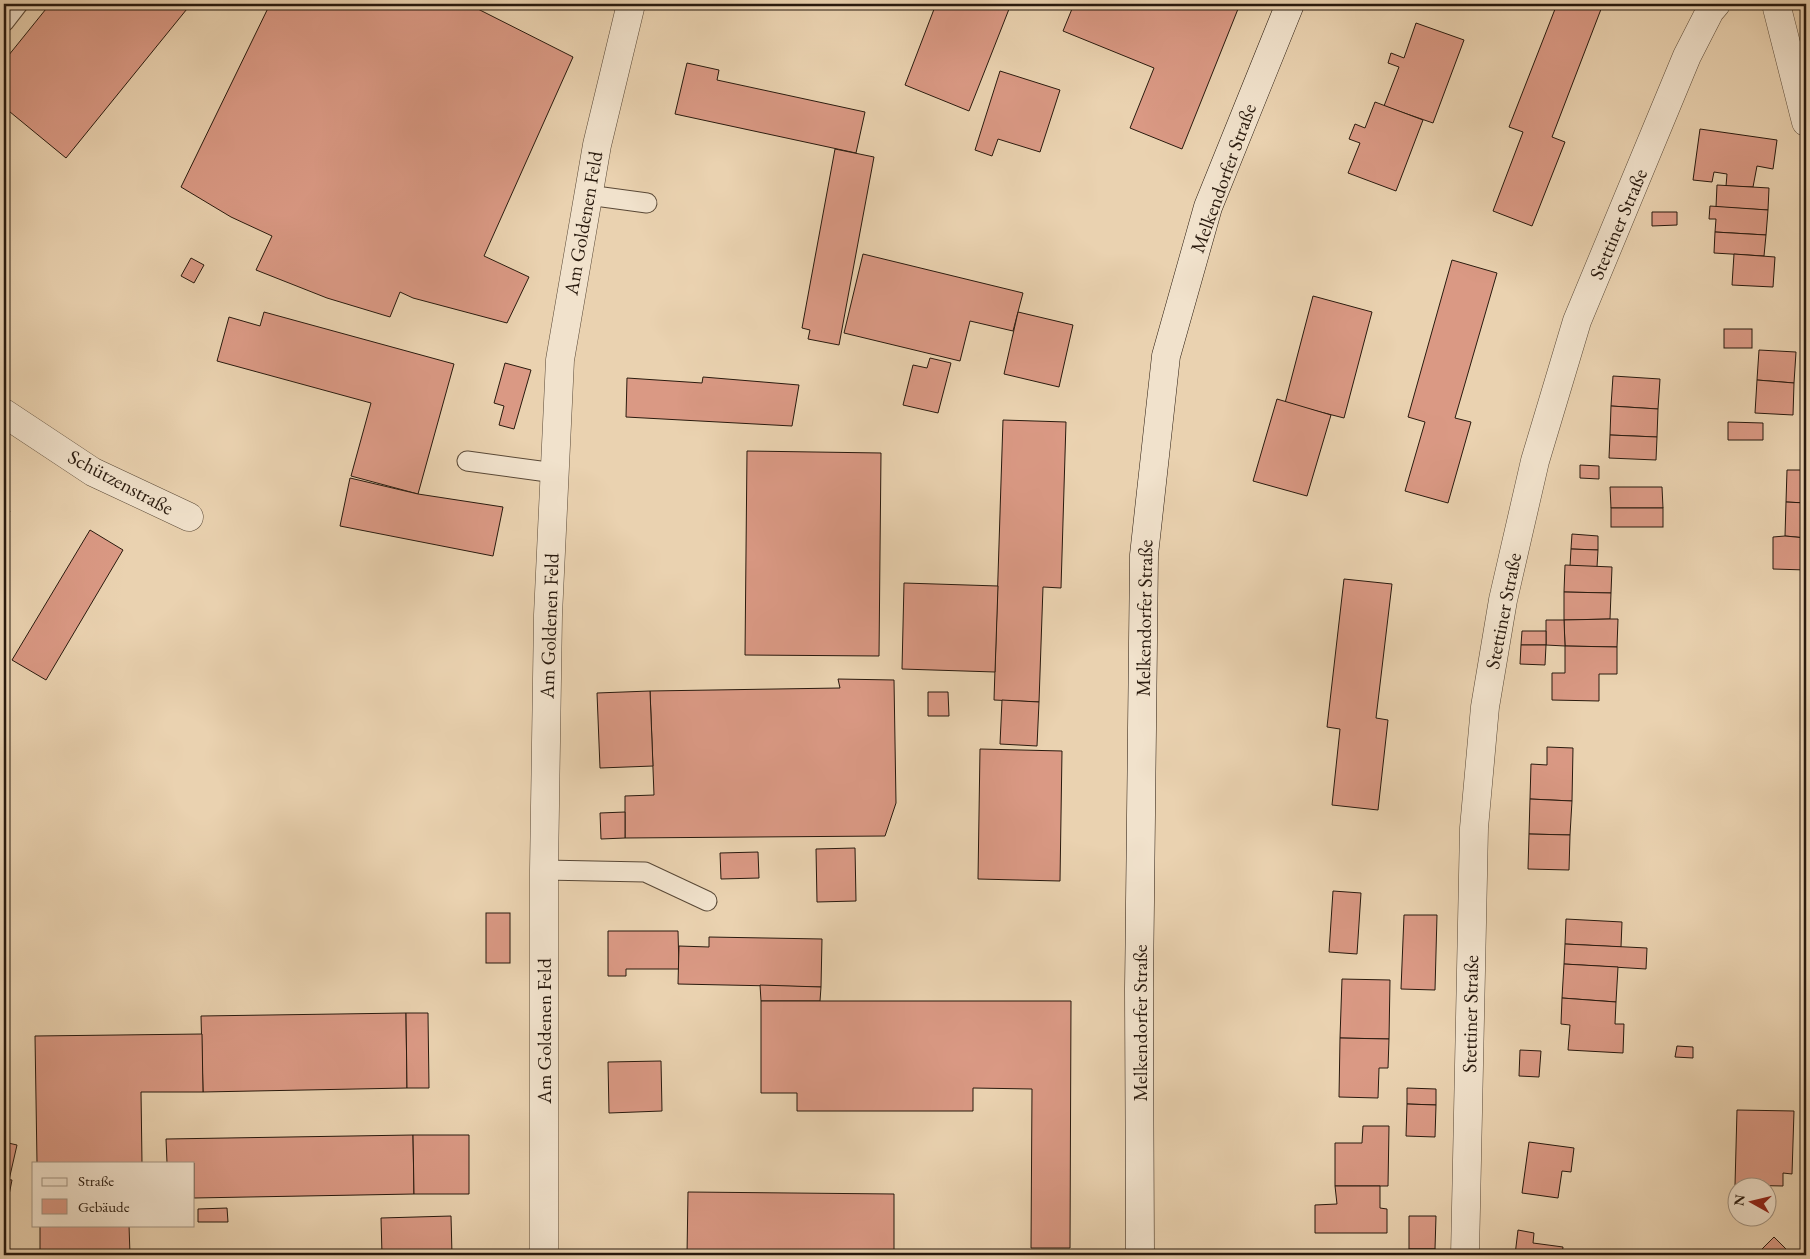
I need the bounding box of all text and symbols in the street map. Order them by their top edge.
street label: Melkendorfer Straße [1184,100,1262,256]
street label: Am Goldenen Feld [557,148,609,298]
street label: Stettiner Straße [1583,164,1653,283]
street label: Schützenstraße [64,443,178,521]
street label: Melkendorfer Straße [1130,539,1158,697]
street label: Stettiner Straße [1479,550,1527,671]
street label: Am Goldenen Feld [533,552,565,700]
street label: Melkendorfer Straße [1127,944,1153,1102]
street label: Stettiner Straße [1456,955,1484,1073]
street label: Am Goldenen Feld [531,957,557,1105]
legend [32,1162,195,1226]
text: Straße [78,1171,114,1190]
north arrow [1728,1176,1778,1226]
text: N [1729,1193,1749,1207]
text: Gebäude [78,1197,130,1216]

